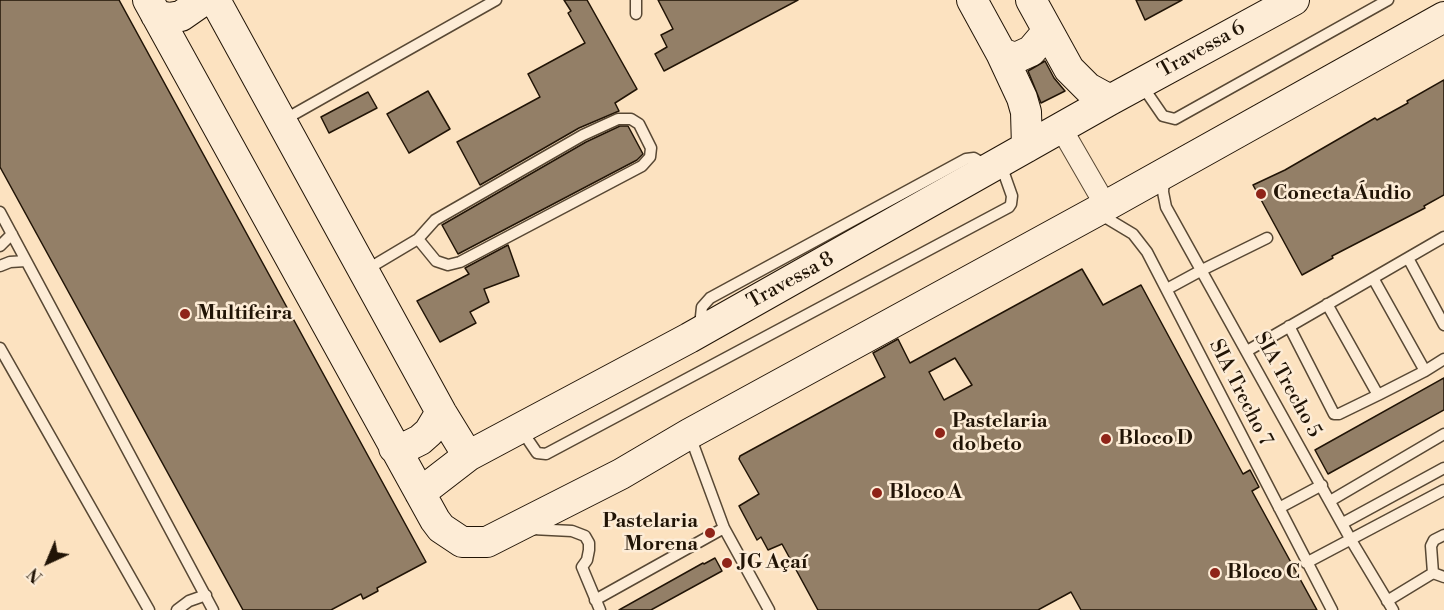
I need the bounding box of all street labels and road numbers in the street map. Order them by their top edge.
street label: Travessa 6 [1154,16,1250,84]
street label: Travessa 8 [743,247,839,315]
street label: SIA Trecho 5 [1248,328,1326,442]
street label: SIA Trecho 7 [1203,336,1277,450]

